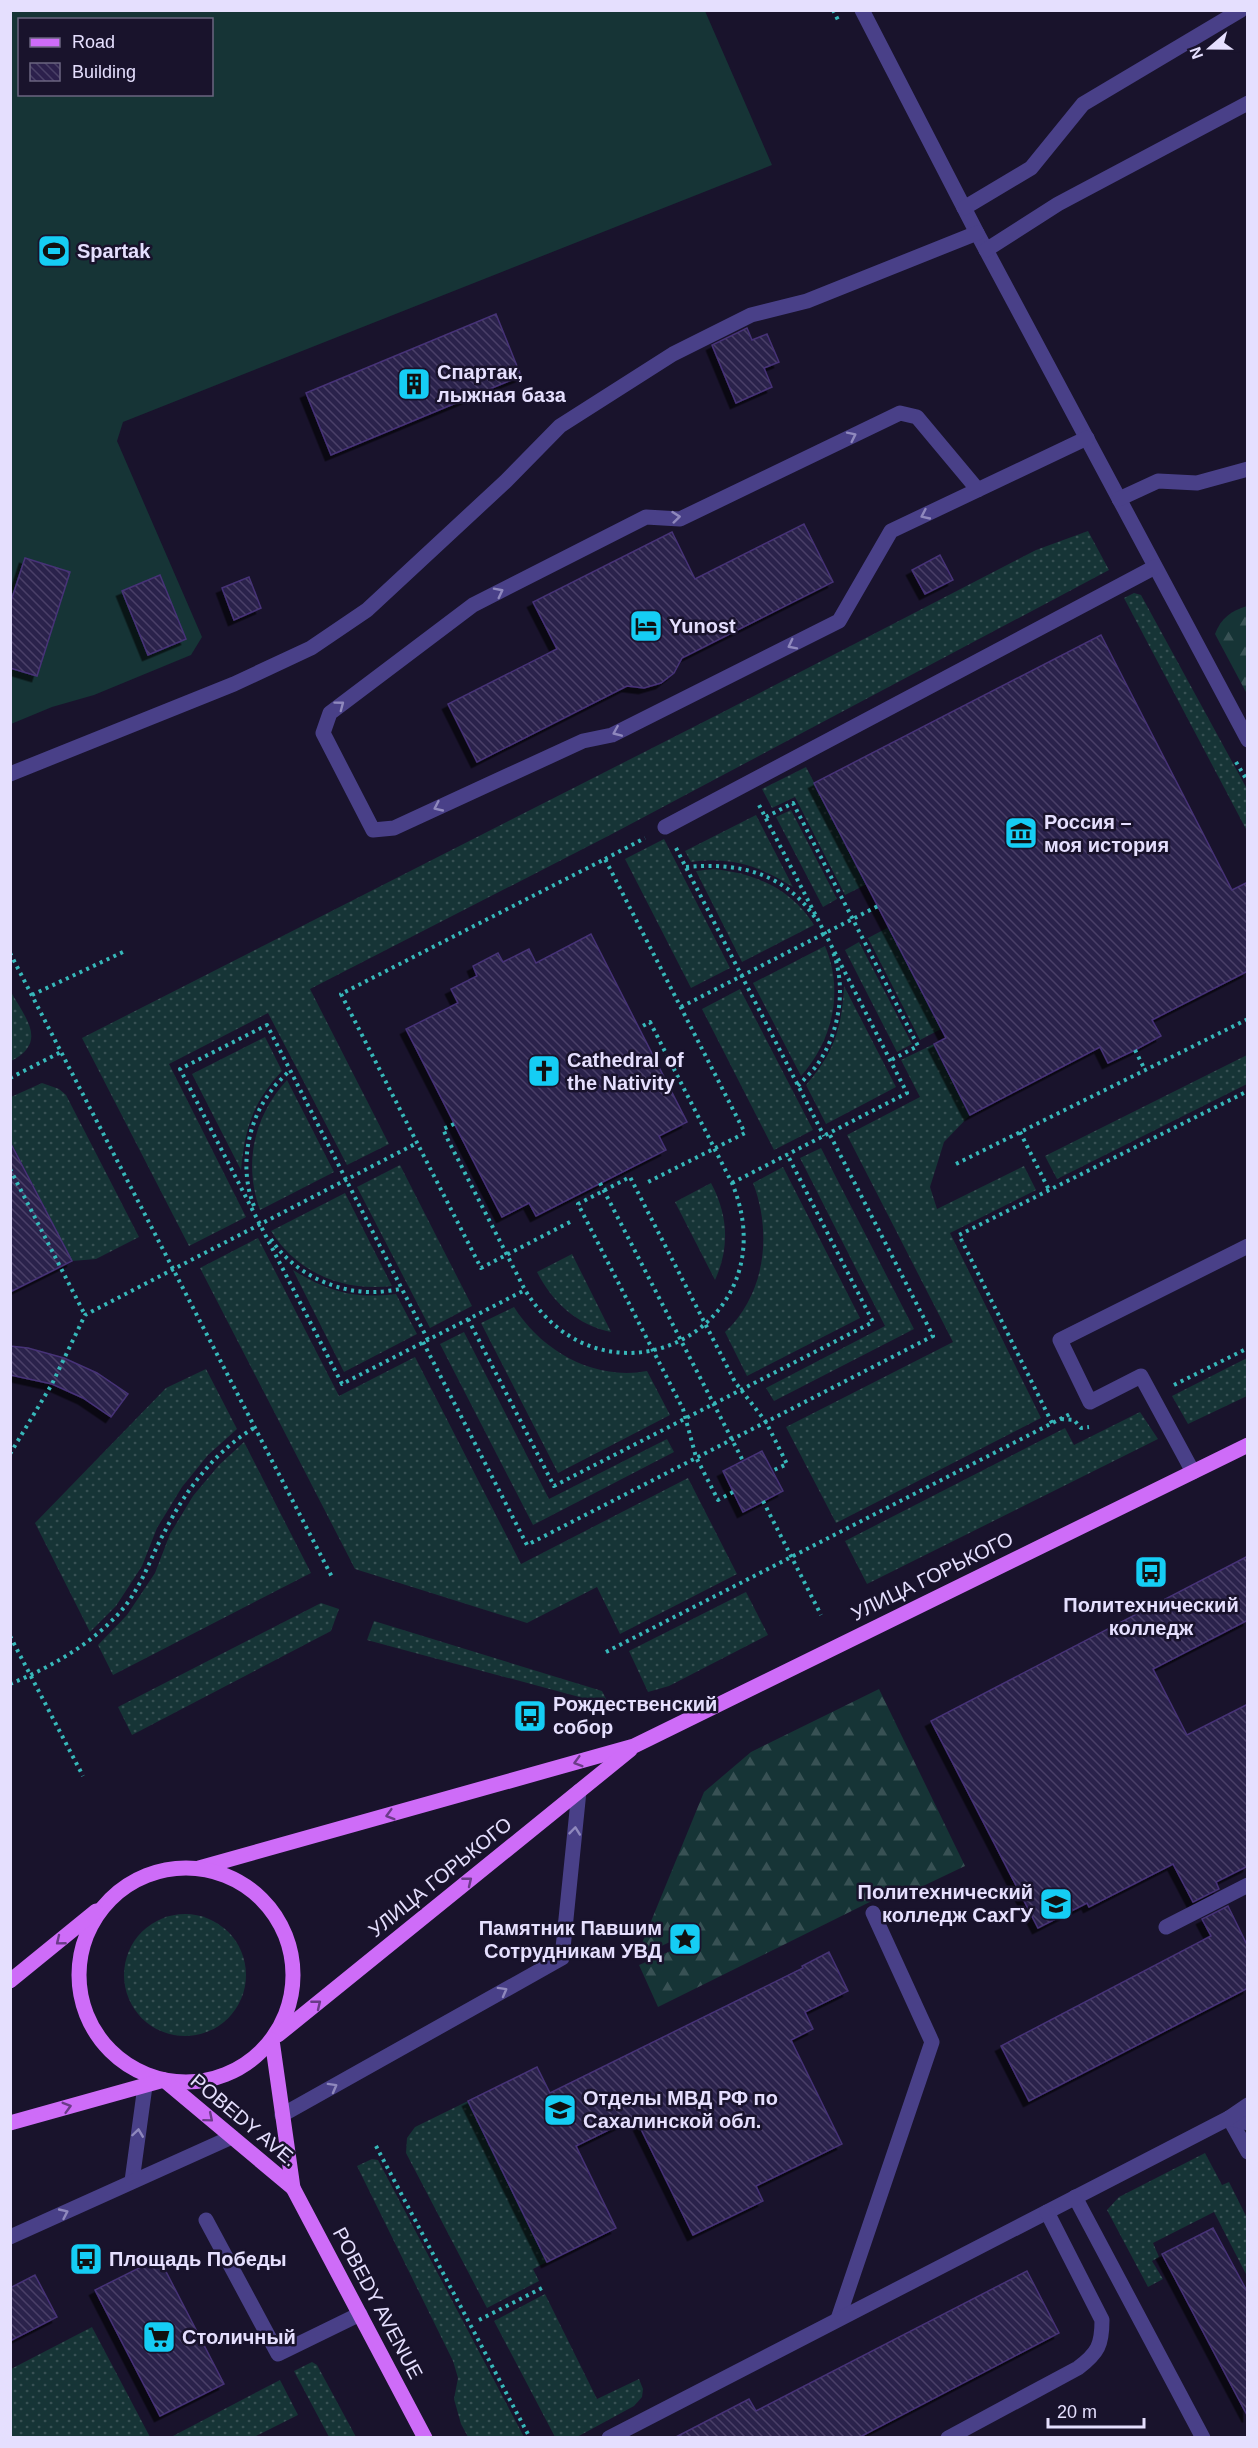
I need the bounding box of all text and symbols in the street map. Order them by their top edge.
legend [18,18,213,96]
north arrow [1180,18,1240,78]
text: Road [72,32,115,52]
text: N [1186,45,1206,61]
text: Building [72,62,136,82]
sports icon: Spartak [36,233,72,269]
place label: Spartak [77,240,151,262]
place label: Спартак, лыжная база [437,361,567,406]
building icon: Спартак, лыжная база [396,366,432,402]
one-way arrow [845,432,856,444]
one-way arrow [920,507,931,519]
one-way arrow [671,511,680,524]
one-way arrow [492,588,503,599]
hotel icon: Yunost [628,608,664,644]
place label: Yunost [669,615,736,637]
one-way arrow [787,638,798,650]
one-way arrow [334,702,345,713]
one-way arrow [612,725,623,737]
one-way arrow [433,800,444,812]
place label: Россия – моя история [1044,811,1169,856]
museum icon: Россия – моя история [1003,815,1039,851]
place label: Cathedral of the Nativity [567,1049,684,1094]
church icon: Cathedral of the Nativity [526,1053,562,1089]
street label: УЛИЦА ГОРЬКОГО [848,1527,1016,1625]
bus stop icon: Политехнический колледж [1133,1554,1169,1590]
place label: Политехнический колледж [1063,1594,1239,1639]
place label: Рождественский собор [553,1693,717,1738]
bus stop icon: Рождественский собор [512,1698,548,1734]
one-way arrow [573,1755,584,1767]
one-way arrow [385,1807,395,1820]
street label: УЛИЦА ГОРЬКОГО [364,1813,516,1941]
one-way arrow [568,1826,581,1835]
one-way arrow [462,1877,473,1888]
place label: Политехнический колледж СахГУ [858,1881,1034,1926]
school or university icon: Политехнический колледж СахГУ [1038,1886,1074,1922]
place label: Памятник Павшим Сотрудникам УВД [479,1917,662,1962]
place icon: Памятник Павшим Сотрудникам УВД [667,1921,703,1957]
one-way arrow [56,1933,67,1944]
one-way arrow [497,1987,507,1998]
one-way arrow [310,2000,321,2011]
street label: POBEDY AVE. [187,2069,301,2171]
one-way arrow [327,2083,338,2094]
place label: Отделы МВД РФ по Сахалинской обл. [583,2087,778,2132]
school or university icon: Отделы МВД РФ по Сахалинской обл. [542,2092,578,2128]
one-way arrow [62,2102,72,2115]
one-way arrow [202,2111,213,2122]
one-way arrow [132,2129,144,2138]
one-way arrow [57,2208,68,2220]
street label: POBEDY AVENUE [329,2224,427,2382]
bus stop icon: Площадь Победы [68,2241,104,2277]
place label: Площадь Победы [109,2248,287,2270]
supermarket icon: Столичный [141,2319,177,2355]
place label: Столичный [182,2326,296,2348]
scale bar [1048,2391,1144,2429]
text: 20 m [1057,2402,1097,2422]

